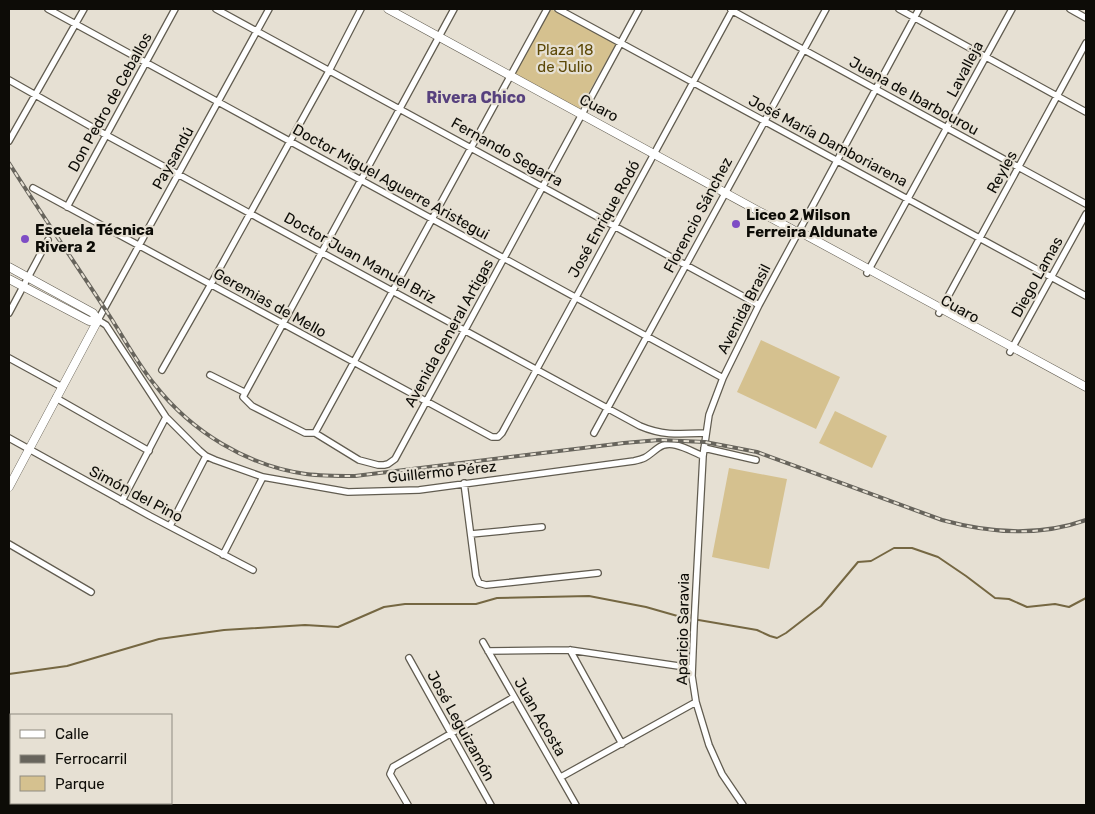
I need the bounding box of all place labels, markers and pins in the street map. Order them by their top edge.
place label: Liceo 2 Wilson Ferreira Aldunate [746,206,878,241]
marker: Liceo 2 Wilson Ferreira Aldunate [730,218,742,230]
place label: Escuela Técnica Rivera 2 [35,221,154,256]
marker: Escuela Técnica Rivera 2 [19,233,31,245]

